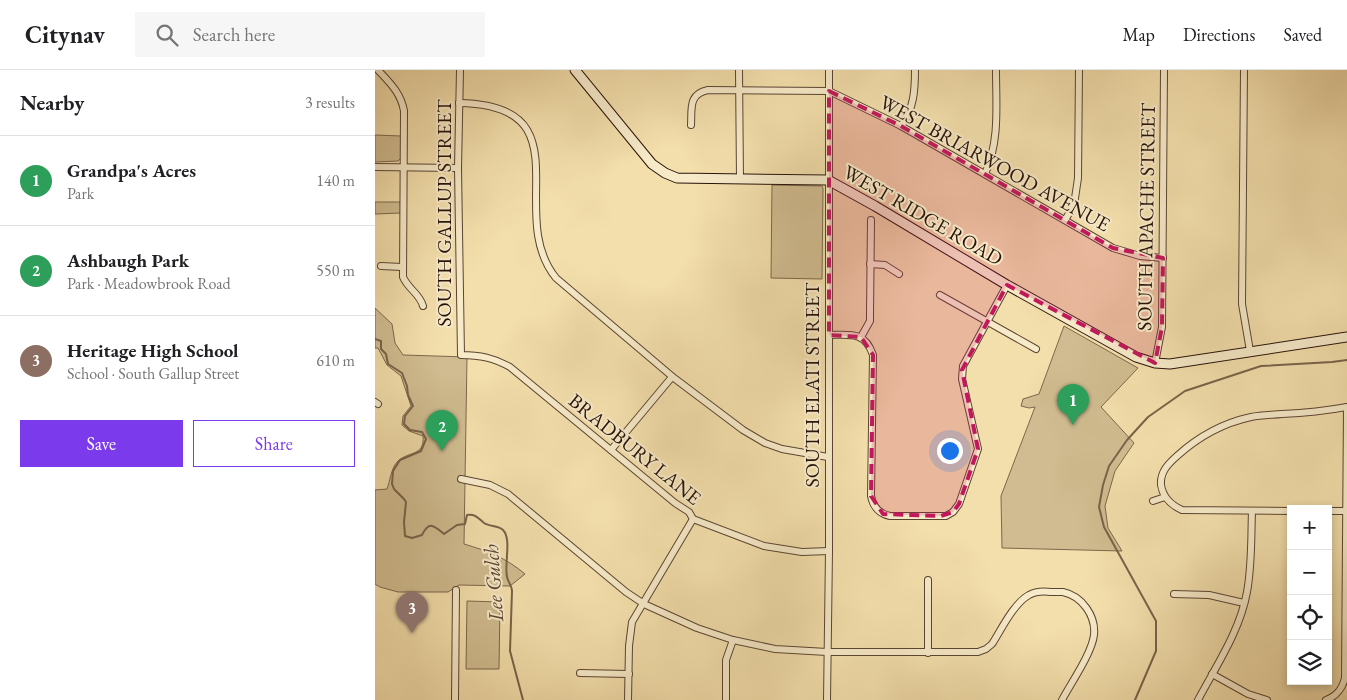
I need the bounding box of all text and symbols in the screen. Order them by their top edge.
search box [135,12,485,57]
text: Citynav [25,19,105,50]
icon: search [153,21,181,49]
text: Search here [193,22,275,47]
text: Map [1123,23,1155,46]
text: Directions [1183,23,1255,46]
text: Saved [1283,23,1322,46]
text: Nearby [20,89,84,116]
street label: WEST BRIARWOOD AVENUE [875,89,1115,237]
text: 3 results [305,92,355,113]
street label: SOUTH GALLUP STREET [431,99,457,327]
street label: SOUTH APACHE STREET [1131,102,1161,331]
text: Grandpa's Acres [67,158,196,183]
street label: WEST RIDGE ROAD [838,159,1008,271]
text: 1 [32,170,40,191]
text: 140 m [316,170,355,191]
text: Park [67,183,94,204]
text: Ashbaugh Park [67,248,189,273]
text: 2 [32,260,40,281]
text: 550 m [316,260,355,281]
text: Park · Meadowbrook Road [67,273,231,294]
street label: SOUTH ELATI STREET [799,282,825,487]
text: Heritage High School [67,338,238,363]
text: 3 [32,350,40,371]
text: 610 m [316,350,355,371]
text: School · South Gallup Street [67,363,239,384]
pin: 1 [1057,384,1089,425]
street label: BRADBURY LANE [563,388,707,510]
pin: 2 [426,410,458,451]
button: Save [20,420,183,467]
button: Share [193,420,355,467]
your location [937,438,963,464]
map controls [1287,505,1332,685]
button: + [1287,505,1332,550]
water label: Lee Gulch [477,543,509,624]
button: − [1287,550,1332,595]
pin: 3 [396,592,428,633]
button: locate [1287,595,1332,640]
button: layers [1287,640,1332,685]

